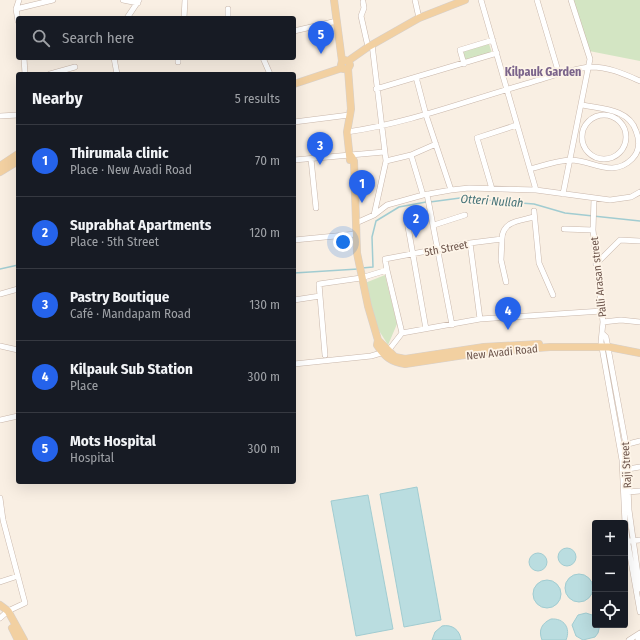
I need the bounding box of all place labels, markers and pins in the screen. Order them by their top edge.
pin: 5 [308,21,334,54]
pin: 3 [307,132,333,165]
pin: 1 [349,170,375,203]
pin: 2 [403,205,429,238]
pin: 4 [495,297,521,330]

